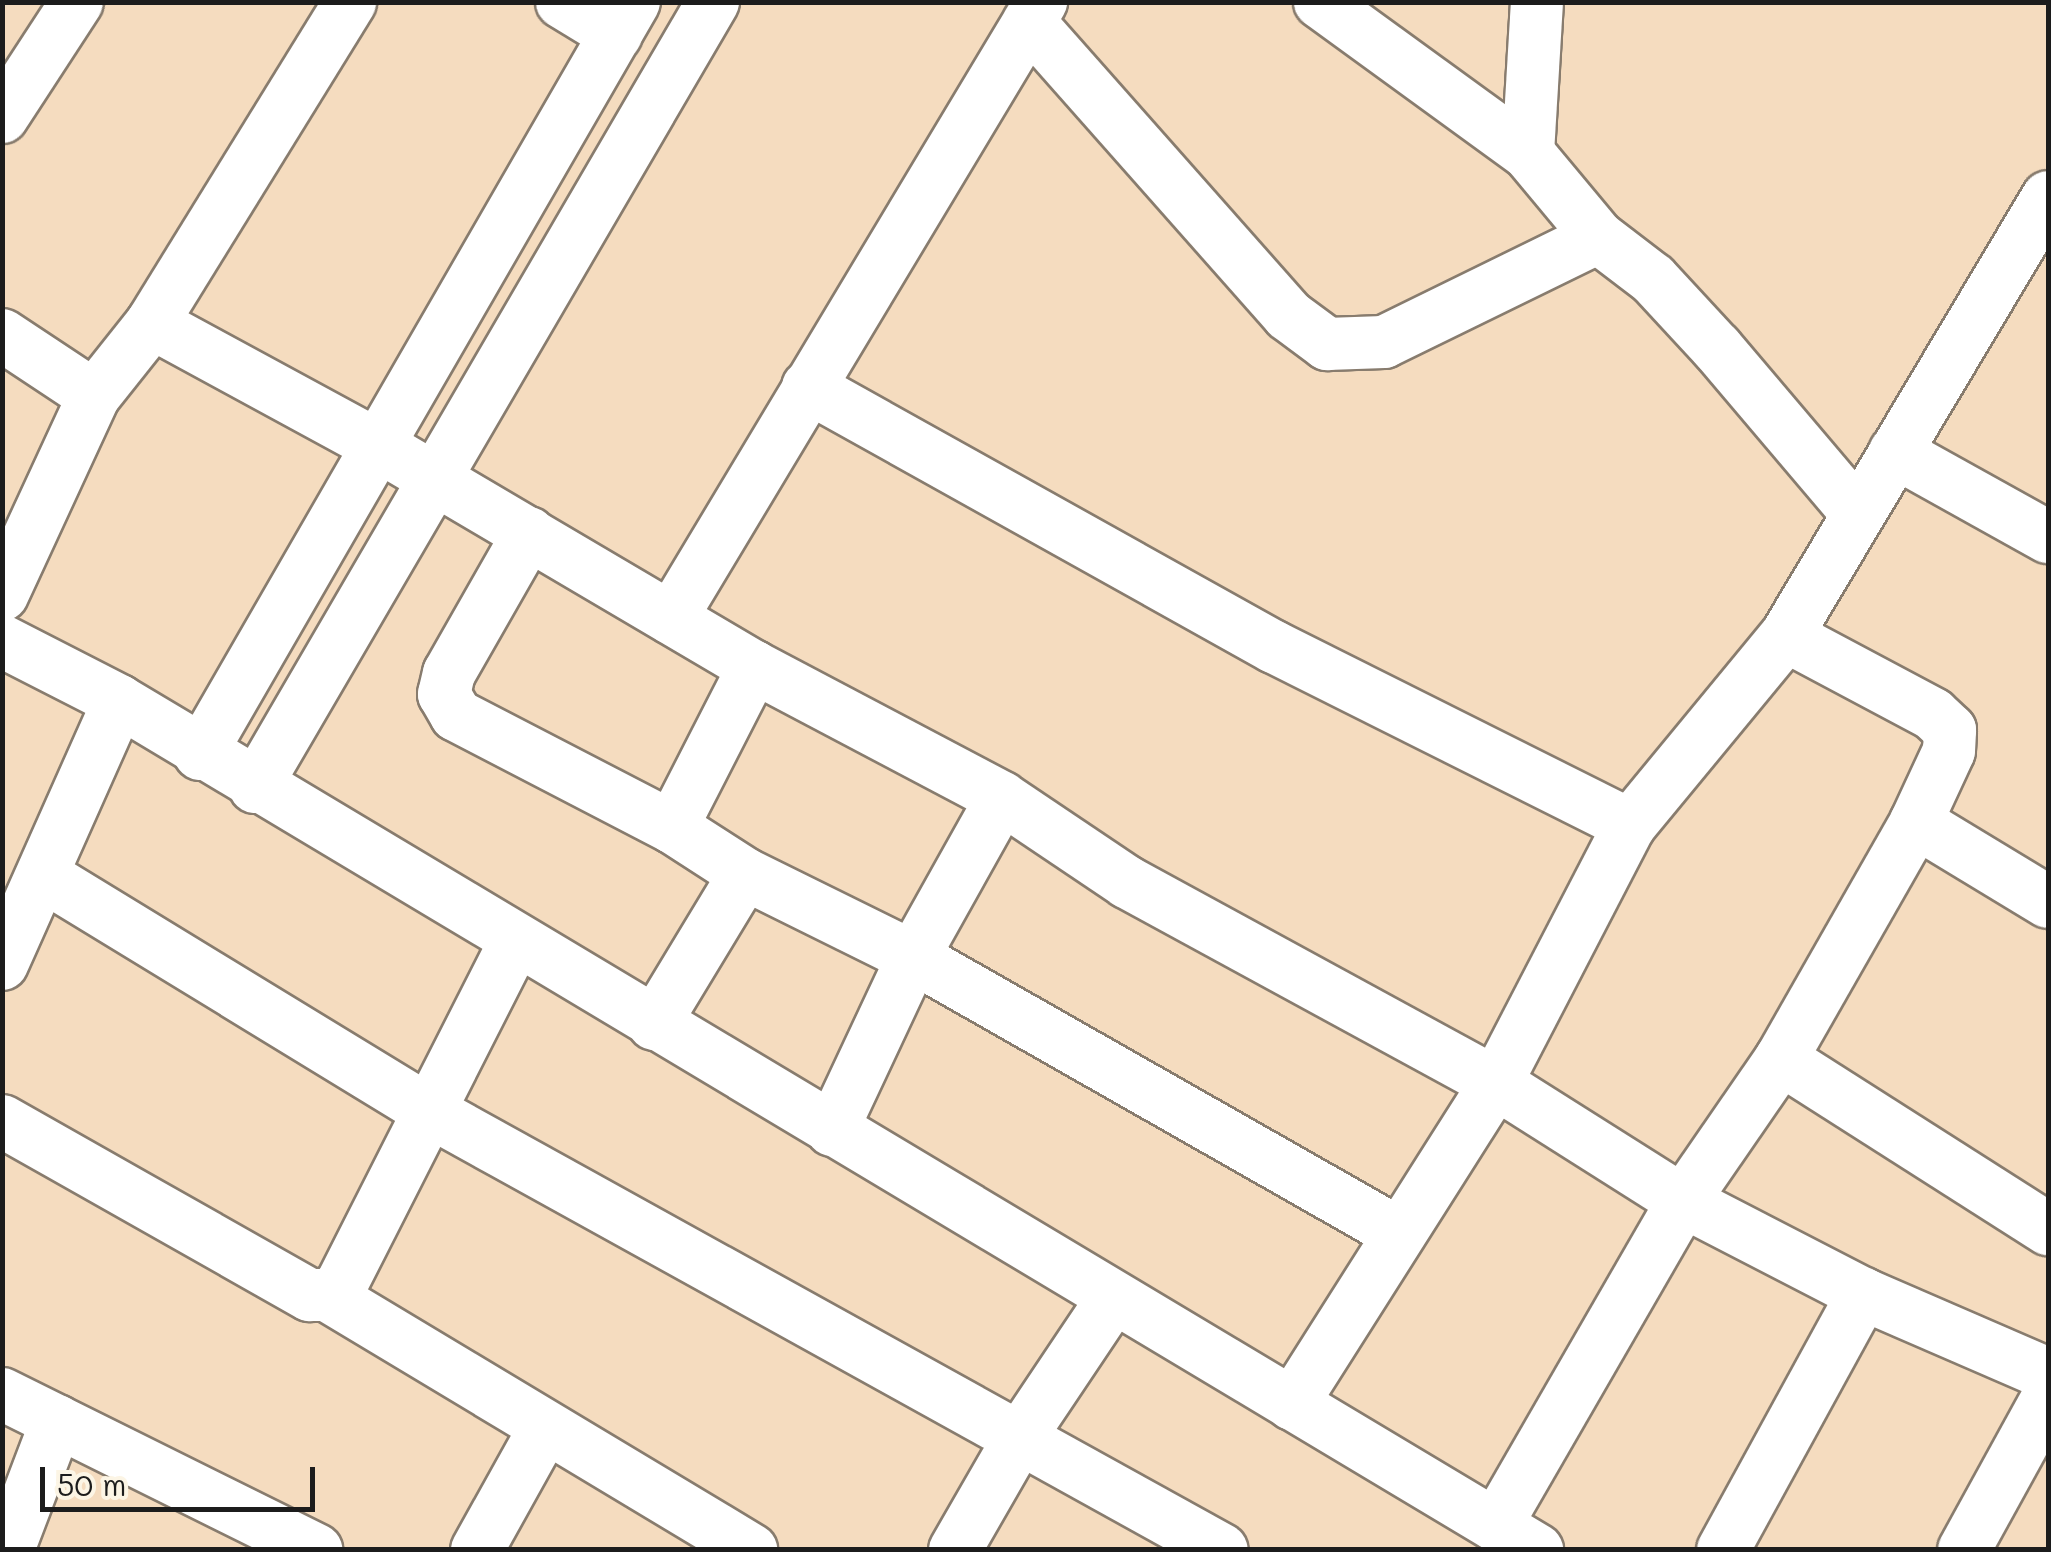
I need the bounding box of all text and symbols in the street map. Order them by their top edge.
scale bar [45,1447,320,1509]
text: 50 m [57,1464,127,1504]

